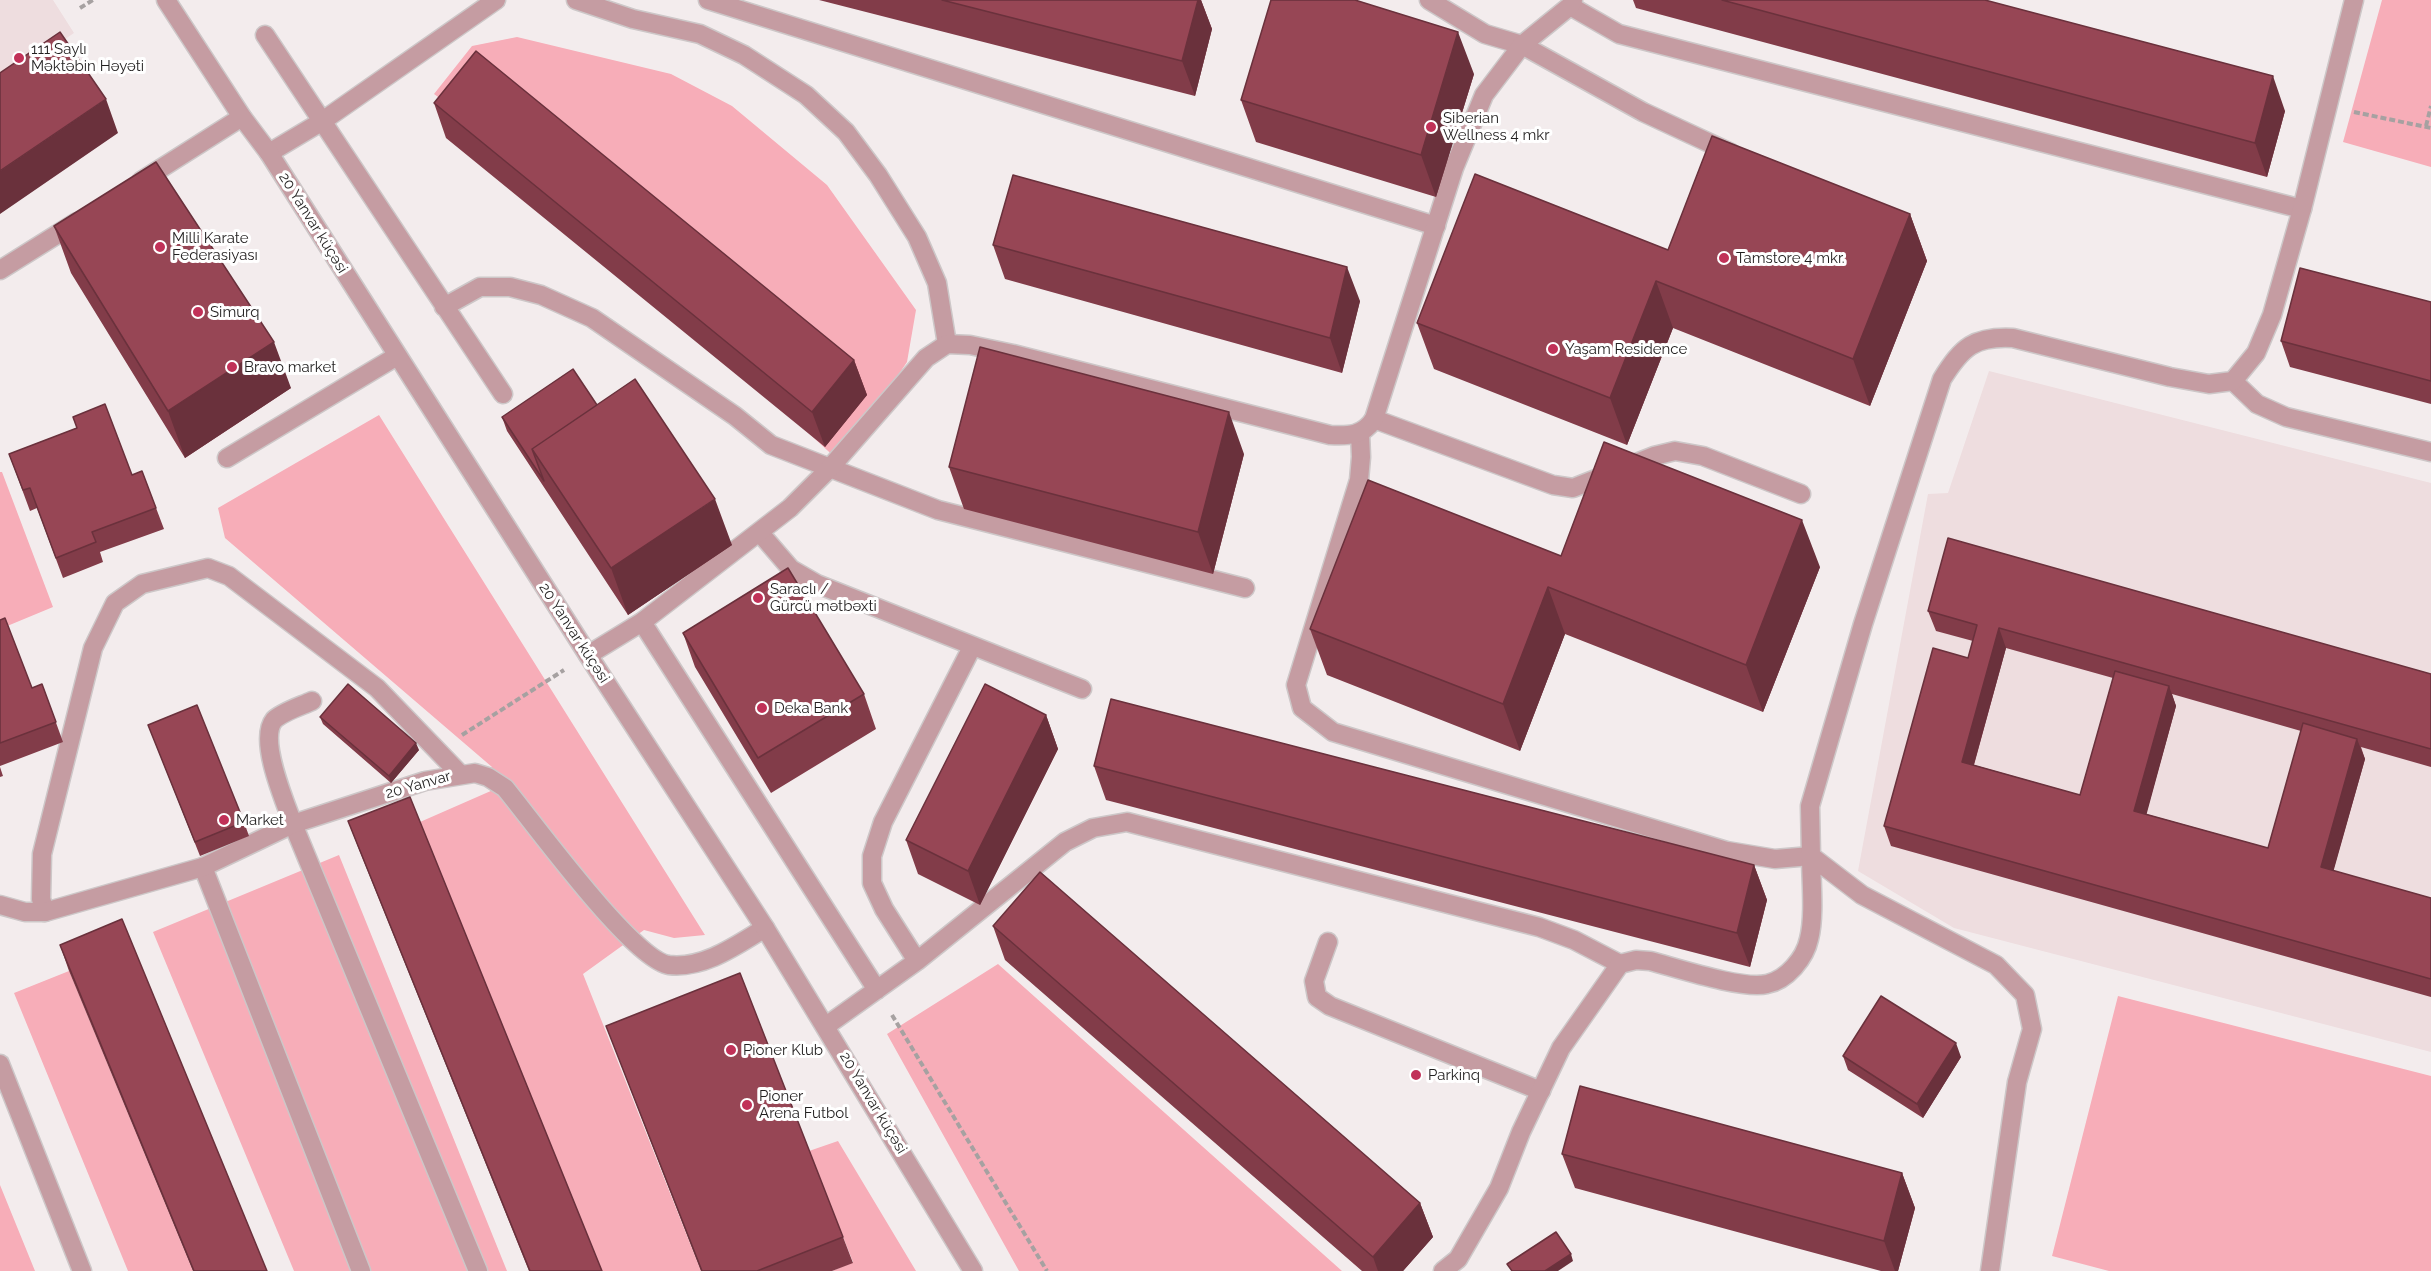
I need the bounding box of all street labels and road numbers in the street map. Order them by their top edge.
street label: 20 Yanvar küçəsi [275,169,351,277]
street label: 20 Yanvar küçəsi [535,580,613,686]
street label: 20 Yanvar [383,767,453,803]
street label: 20 Yanvar küçəsi [836,1049,910,1157]

